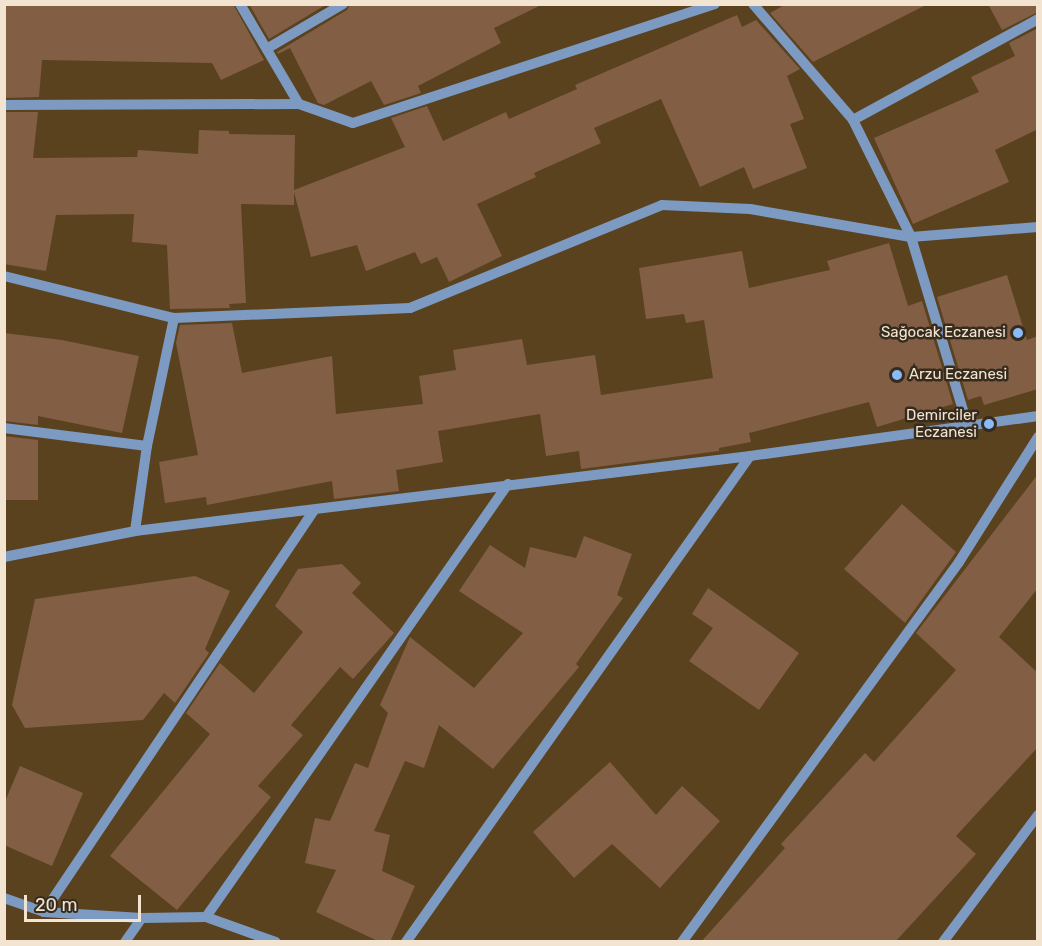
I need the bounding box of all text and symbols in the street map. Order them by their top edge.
place label: Sağocak Eczanesi [881,324,1006,342]
marker: Sağocak Eczanesi [1011,326,1025,340]
place label: Arzu Eczanesi [909,366,1007,384]
marker: Arzu Eczanesi [890,368,904,382]
place label: Demirciler Eczanesi [906,406,977,441]
marker: Demirciler Eczanesi [982,417,996,431]
scale bar [27,883,144,921]
text: 20 m [35,894,77,916]

